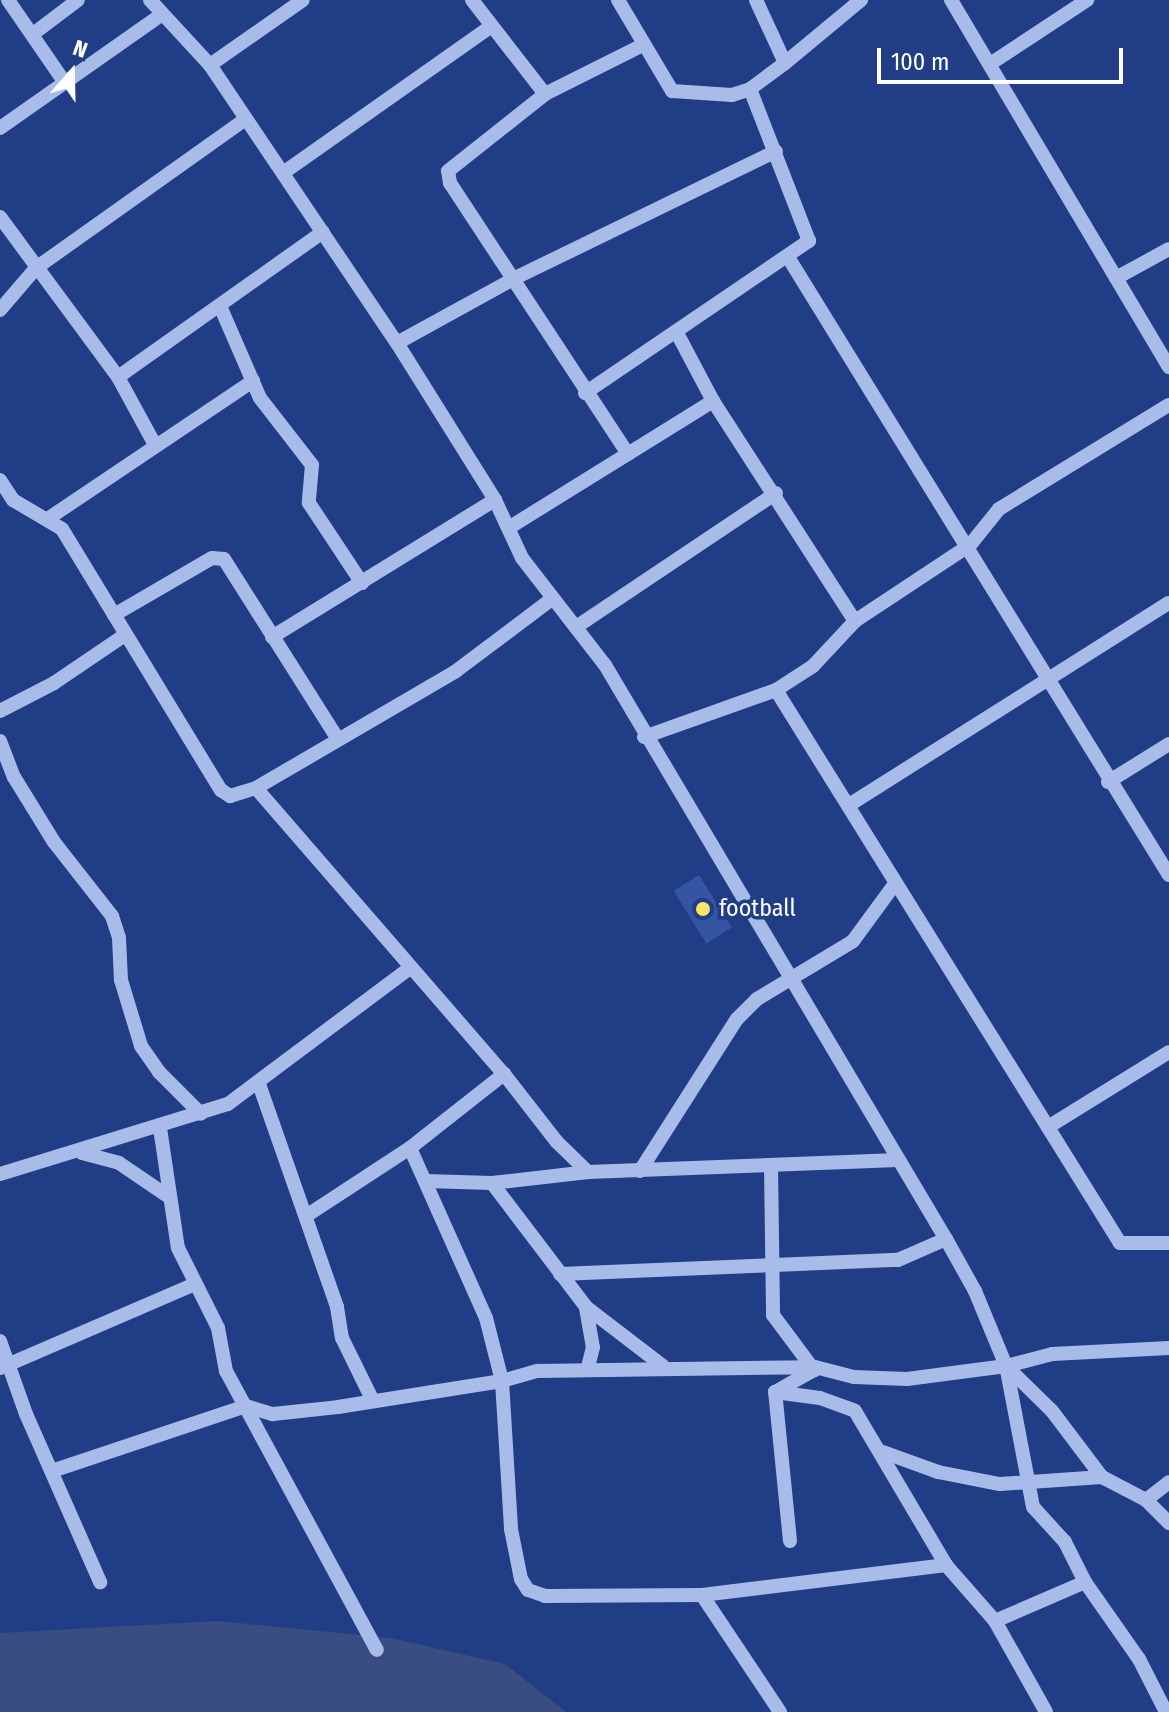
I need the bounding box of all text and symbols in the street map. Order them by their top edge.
north arrow [32,32,112,112]
scale bar [881,32,1127,82]
text: N [70,34,91,64]
text: 100 m [891,48,949,76]
place label: football [719,895,796,923]
marker: football [694,900,712,918]

